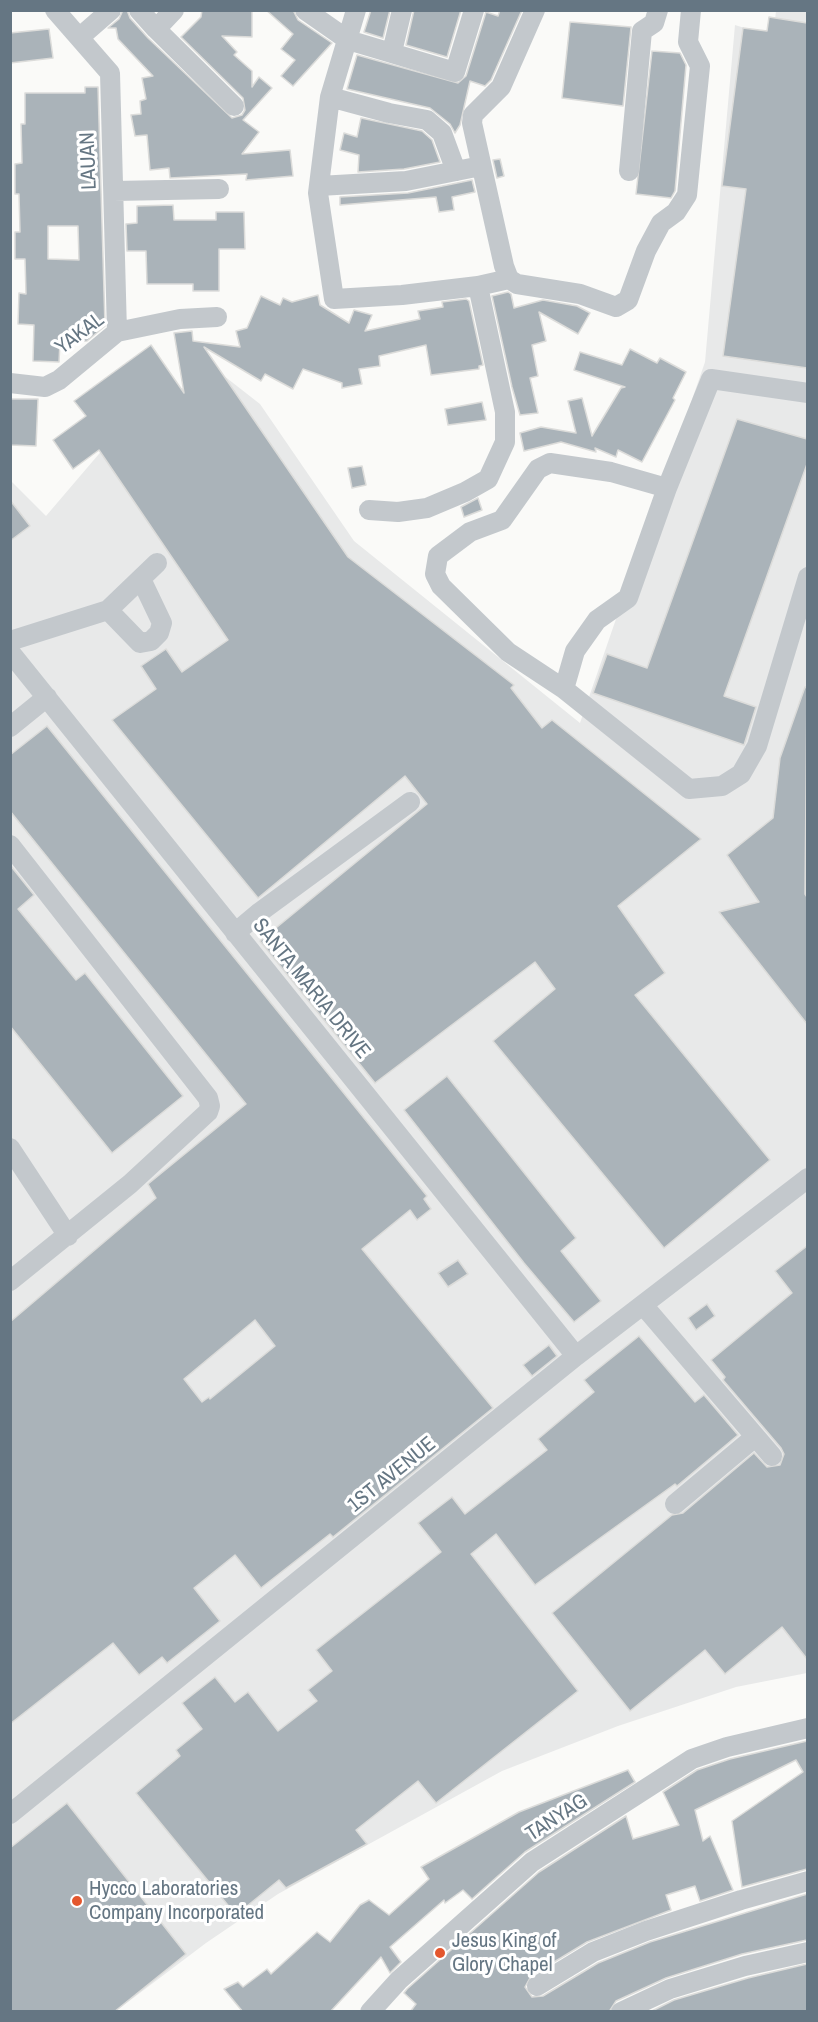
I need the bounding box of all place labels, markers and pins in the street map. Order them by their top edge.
place label: Hycco Laboratories Company Incorporated [89,1876,264,1926]
marker: Hycco Laboratories Company Incorporated [70,1894,84,1908]
place label: Jesus King of Glory Chapel [452,1928,556,1978]
marker: Jesus King of Glory Chapel [433,1946,447,1960]

